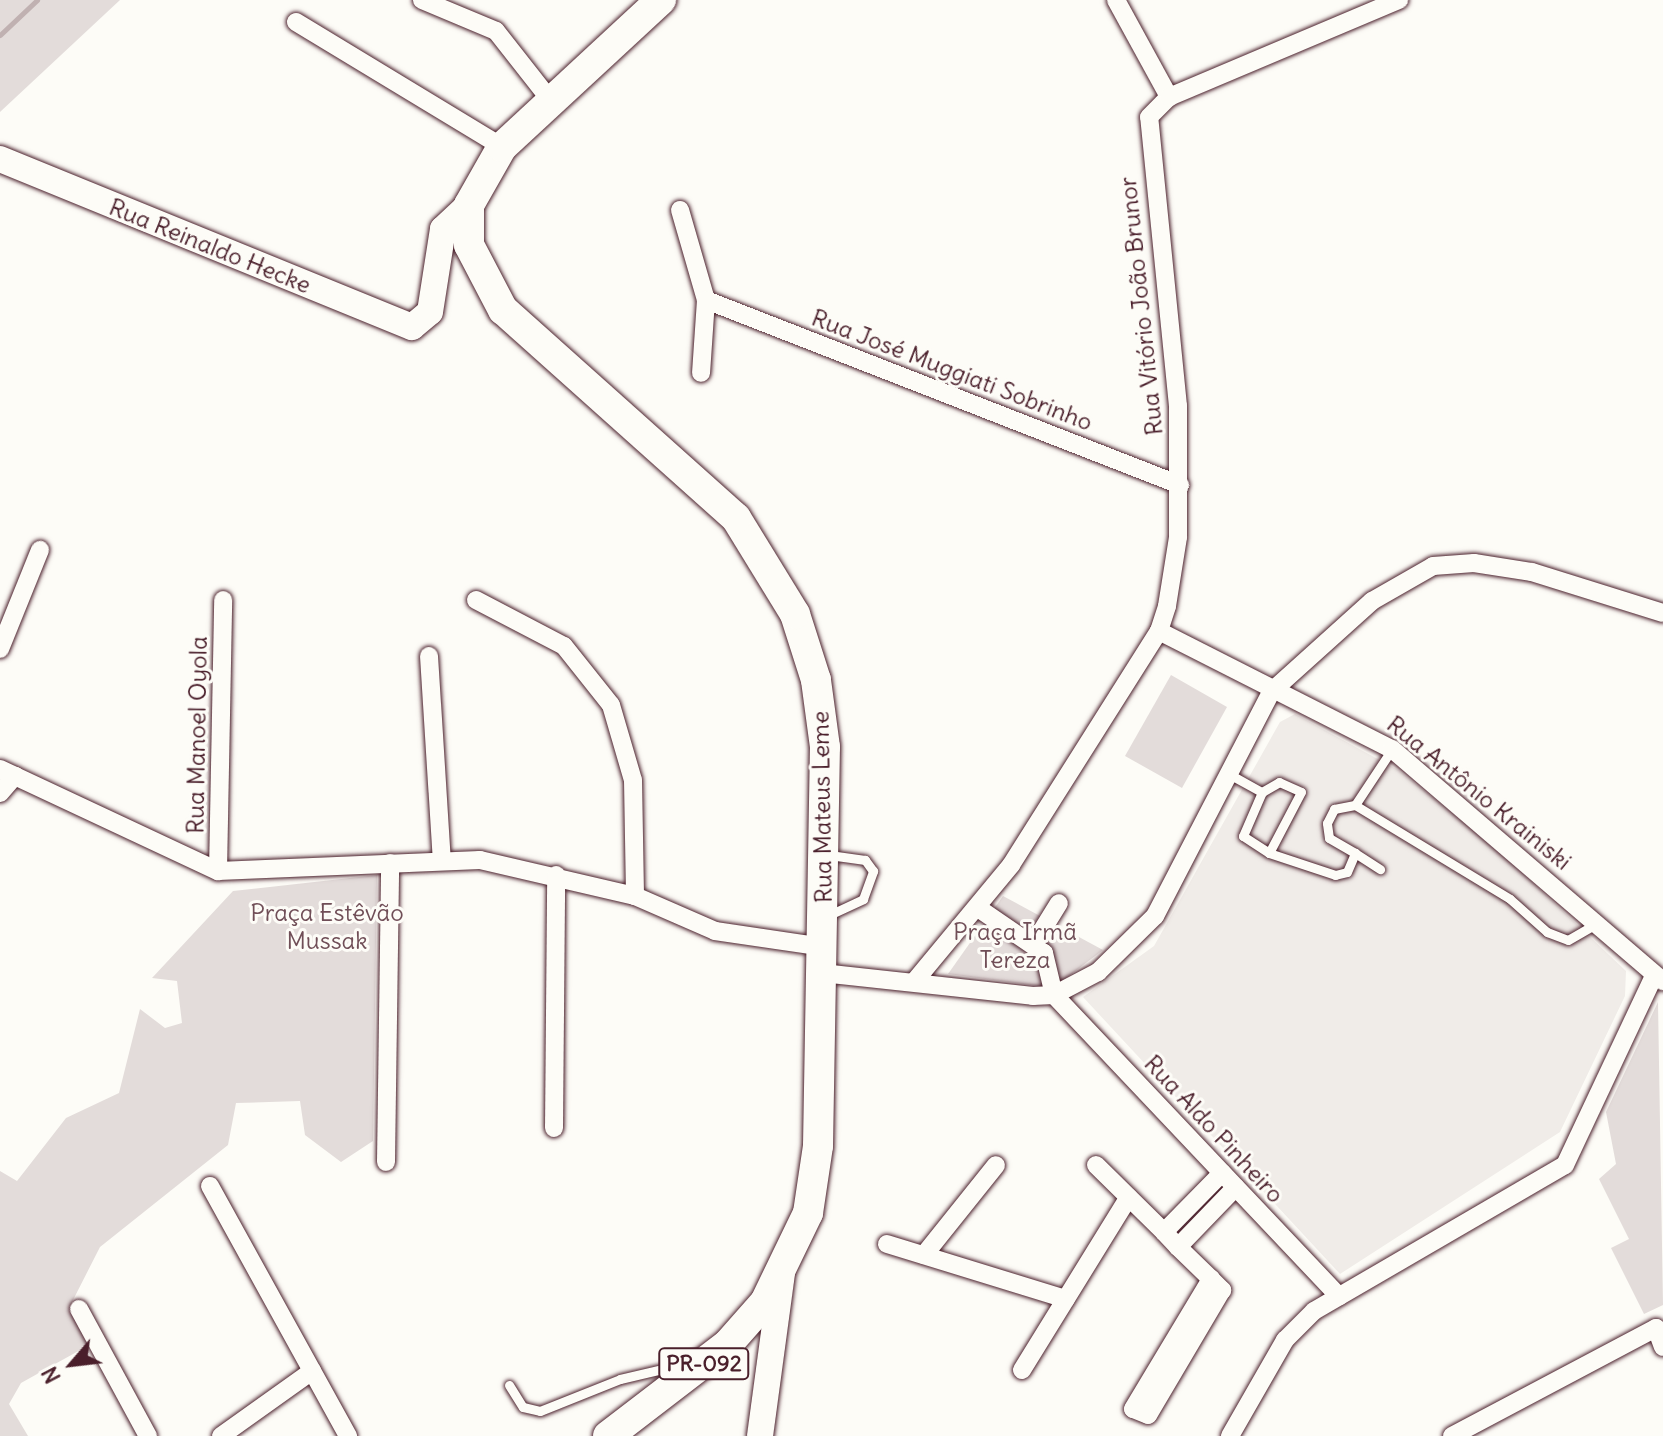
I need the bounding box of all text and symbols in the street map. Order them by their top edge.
street label: Rua Vitório João Brunor [1113,175,1169,437]
street label: Rua Reinaldo Hecke [105,192,315,300]
street label: Rua José Muggiati Sobrinho [808,303,1096,437]
street label: Rua Manoel Oyola [181,636,213,834]
street label: Rua Antônio Krainiski [1381,710,1577,876]
street label: Rua Mateus Leme [806,711,838,903]
park label: Praça Estêvão Mussak [250,899,404,955]
park label: Praça Irmã Tereza [953,918,1077,974]
street label: Rua Aldo Pinheiro [1138,1049,1290,1209]
north arrow [32,1324,112,1404]
road number: PR-092 [658,1346,750,1382]
text: N [35,1362,67,1389]

